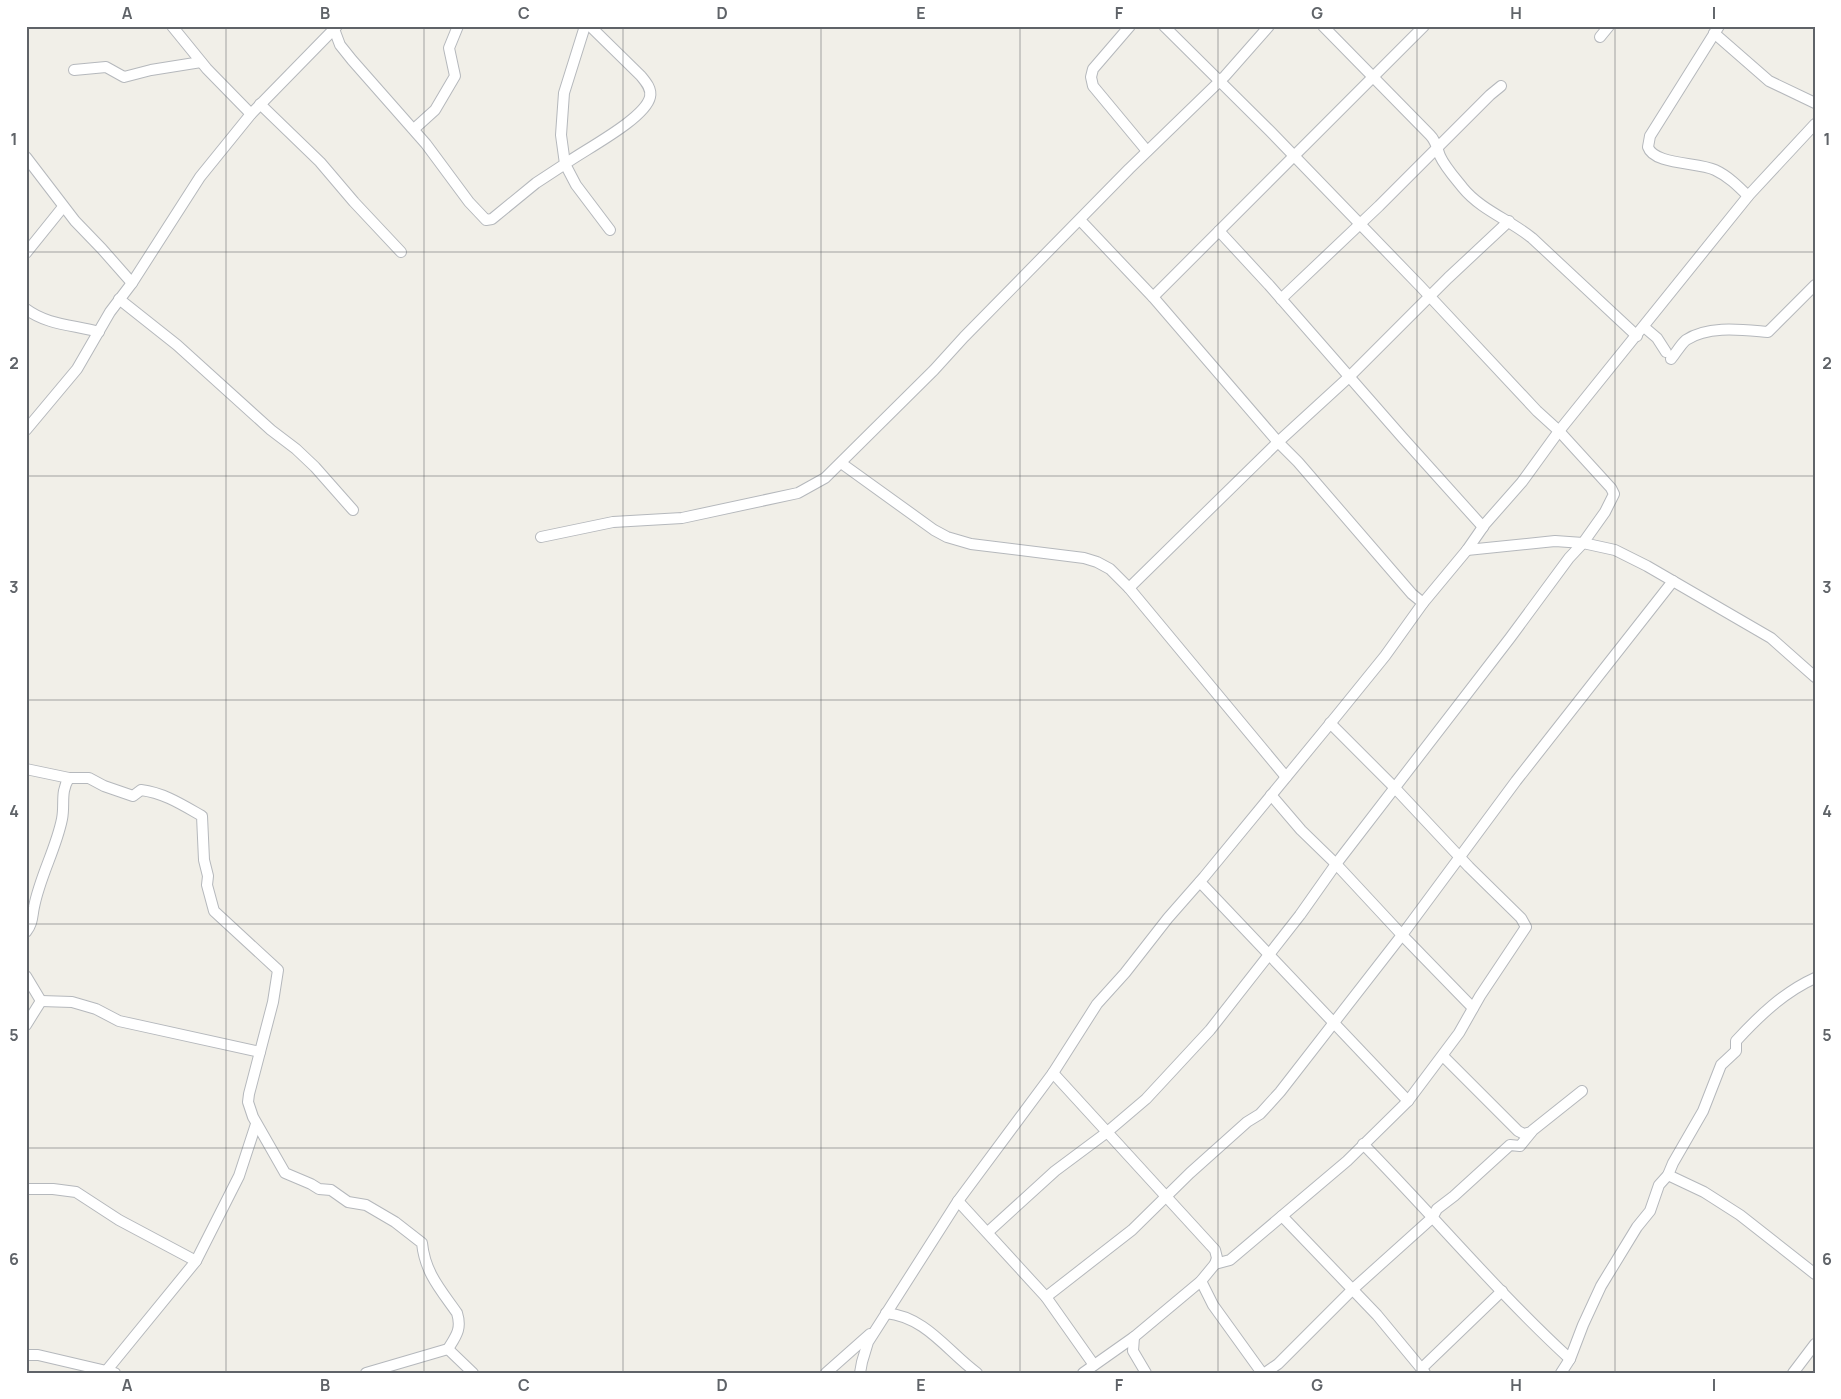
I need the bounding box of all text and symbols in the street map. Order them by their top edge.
text: A [122,2,133,24]
text: B [320,2,330,24]
text: C [518,2,530,24]
text: D [716,2,728,24]
text: E [916,2,926,24]
text: F [1115,2,1124,24]
text: G [1311,2,1323,24]
text: H [1510,2,1522,24]
text: I [1712,2,1716,24]
text: 1 [10,128,18,150]
text: 1 [1823,128,1831,150]
text: 2 [9,352,19,374]
text: 2 [1822,352,1832,374]
text: 3 [9,576,19,598]
text: 3 [1822,576,1832,598]
text: 4 [9,800,19,822]
text: 4 [1822,800,1832,822]
text: 5 [9,1024,19,1046]
text: 5 [1822,1024,1832,1046]
text: 6 [9,1248,19,1270]
text: 6 [1822,1248,1832,1270]
text: A [122,1374,133,1396]
text: B [320,1374,330,1396]
text: C [518,1374,530,1396]
text: D [716,1374,728,1396]
text: E [916,1374,926,1396]
text: F [1115,1374,1124,1396]
text: G [1311,1374,1323,1396]
text: H [1510,1374,1522,1396]
text: I [1712,1374,1716,1396]

